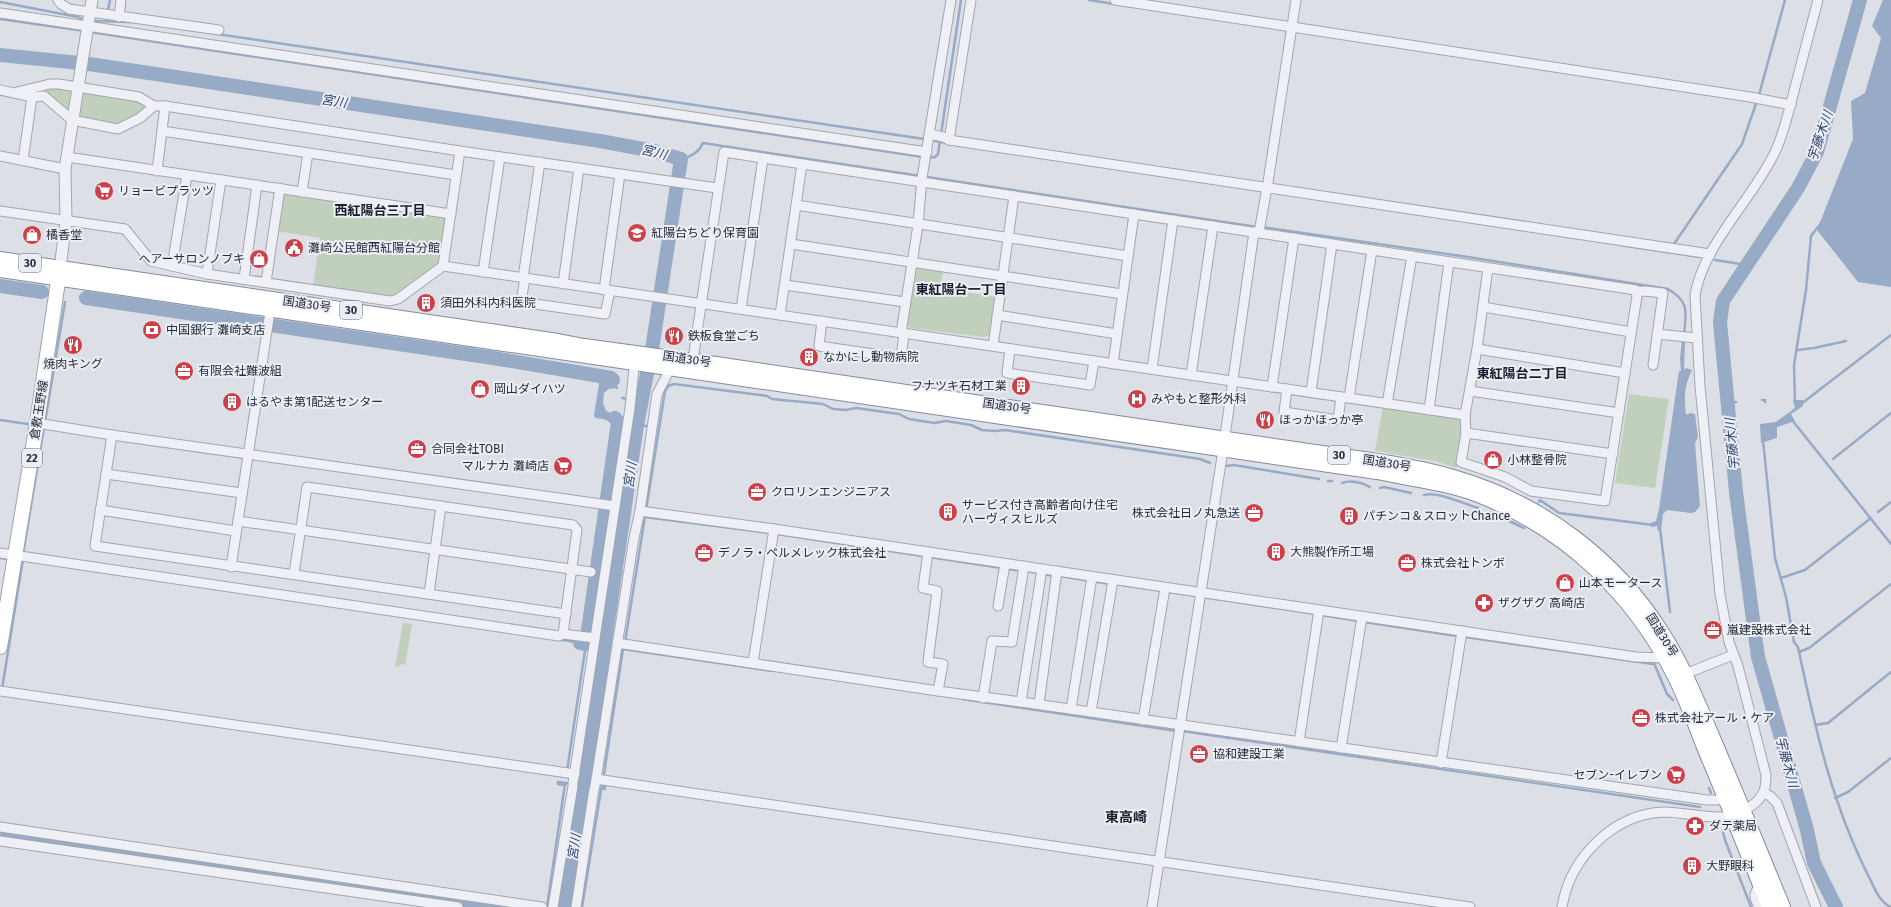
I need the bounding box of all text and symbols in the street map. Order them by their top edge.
water label: 宮川 [320,92,350,111]
water label: 宇藤木川 [1804,107,1836,163]
water label: 宮川 [640,142,670,163]
supermarket icon: リョービプラッツ [93,180,115,202]
place label: リョービプラッツ [118,184,214,198]
district label: 西紅陽台三丁目 [334,203,426,218]
school or university icon: 紅陽台ちどり保育園 [626,222,648,244]
shop icon: 橘香堂 [21,224,43,246]
place label: 紅陽台ちどり保育園 [651,226,759,240]
place label: 橘香堂 [46,228,82,242]
public building icon: 灘崎公民館西紅陽台分館 [283,237,305,259]
place label: 灘崎公民館西紅陽台分館 [308,241,440,255]
shop icon: ヘアーサロンノブキ [248,248,270,270]
place label: ヘアーサロンノブキ [139,252,245,266]
road number: 30 [19,254,41,272]
district label: 東紅陽台一丁目 [915,282,1007,297]
building icon: 須田外科内科医院 [415,292,437,314]
street label: 国道30号 [282,294,332,314]
place label: 須田外科内科医院 [440,296,536,310]
road number: 30 [340,301,362,319]
bank icon: 中国銀行 灘崎支店 [141,319,163,341]
place label: 中国銀行 灘崎支店 [166,323,265,337]
restaurant icon: 鉄板食堂ごち [663,325,685,347]
place label: 鉄板食堂ごち [688,329,760,343]
restaurant icon: 焼肉キング [62,334,84,356]
building icon: なかにし動物病院 [798,346,820,368]
street label: 国道30号 [662,349,712,369]
place label: なかにし動物病院 [823,350,919,364]
place label: 焼肉キング [43,357,103,371]
office icon: 有限会社難波組 [173,360,195,382]
place label: 有限会社難波組 [198,364,282,378]
district label: 東紅陽台二丁目 [1476,366,1568,381]
building icon: フナツキ石材工業 [1010,375,1032,397]
shop icon: 岡山ダイハツ [469,378,491,400]
street label: 倉敷玉野線 [27,379,51,441]
place label: フナツキ石材工業 [911,379,1007,393]
place label: 岡山ダイハツ [494,382,566,396]
hospital icon: みやもと整形外科 [1126,388,1148,410]
building icon: はるやま第1配送センター [221,391,243,413]
place label: みやもと整形外科 [1151,392,1247,406]
place label: はるやま第1配送センター [246,395,383,409]
street label: 国道30号 [982,396,1032,416]
restaurant icon: ほっかほっか亭 [1254,409,1276,431]
place label: ほっかほっか亭 [1279,413,1363,427]
water label: 宇藤木川 [1722,415,1742,471]
office icon: 合同会社TOBI [406,438,428,460]
place label: 合同会社TOBI [431,442,504,456]
road number: 30 [1328,446,1350,464]
road number: 22 [22,449,42,467]
shop icon: 小林整骨院 [1482,449,1504,471]
street label: 国道30号 [1362,452,1412,474]
place label: 小林整骨院 [1507,453,1567,467]
supermarket icon: マルナカ 灘崎店 [552,455,574,477]
place label: マルナカ 灘崎店 [462,459,549,473]
water label: 宮川 [621,459,640,489]
office icon: クロリンエンジニアス [746,481,768,503]
place label: クロリンエンジニアス [771,485,891,499]
place label: サービス付き高齢者向け住宅 ハーヴィスヒルズ [962,498,1118,526]
building icon: サービス付き高齢者向け住宅 ハーヴィスヒルズ [937,501,959,523]
office icon: 株式会社日ノ丸急送 [1243,502,1265,524]
building icon: パチンコ＆スロットChance [1338,505,1360,527]
place label: 株式会社日ノ丸急送 [1132,506,1240,520]
place label: パチンコ＆スロットChance [1363,509,1510,523]
building icon: 大熊製作所工場 [1265,541,1287,563]
office icon: デノラ・ペルメレック株式会社 [693,542,715,564]
place label: 大熊製作所工場 [1290,545,1374,559]
place label: デノラ・ペルメレック株式会社 [718,546,886,560]
office icon: 株式会社トンボ [1396,552,1418,574]
place label: 株式会社トンボ [1421,556,1505,570]
shop icon: 山本モータース [1554,572,1576,594]
place label: 山本モータース [1579,576,1662,590]
pharmacy icon: ザグザグ 高崎店 [1473,592,1495,614]
place label: ザグザグ 高崎店 [1498,596,1585,610]
street label: 国道30号 [1643,611,1681,659]
office icon: 嵐建設株式会社 [1702,619,1724,641]
place label: 嵐建設株式会社 [1727,623,1811,637]
office icon: 株式会社アール・ケア [1630,707,1652,729]
place label: 株式会社アール・ケア [1655,711,1774,725]
water label: 宇藤木川 [1773,735,1801,791]
office icon: 協和建設工業 [1188,743,1210,765]
place label: 協和建設工業 [1213,747,1285,761]
supermarket icon: セブン-イレブン [1665,764,1687,786]
place label: セブン-イレブン [1573,768,1662,782]
district label: 東高崎 [1105,809,1147,826]
pharmacy icon: ダテ薬局 [1684,815,1706,837]
place label: ダテ薬局 [1709,819,1757,833]
water label: 宮川 [565,831,584,861]
building icon: 大野眼科 [1681,855,1703,877]
place label: 大野眼科 [1706,859,1754,873]

